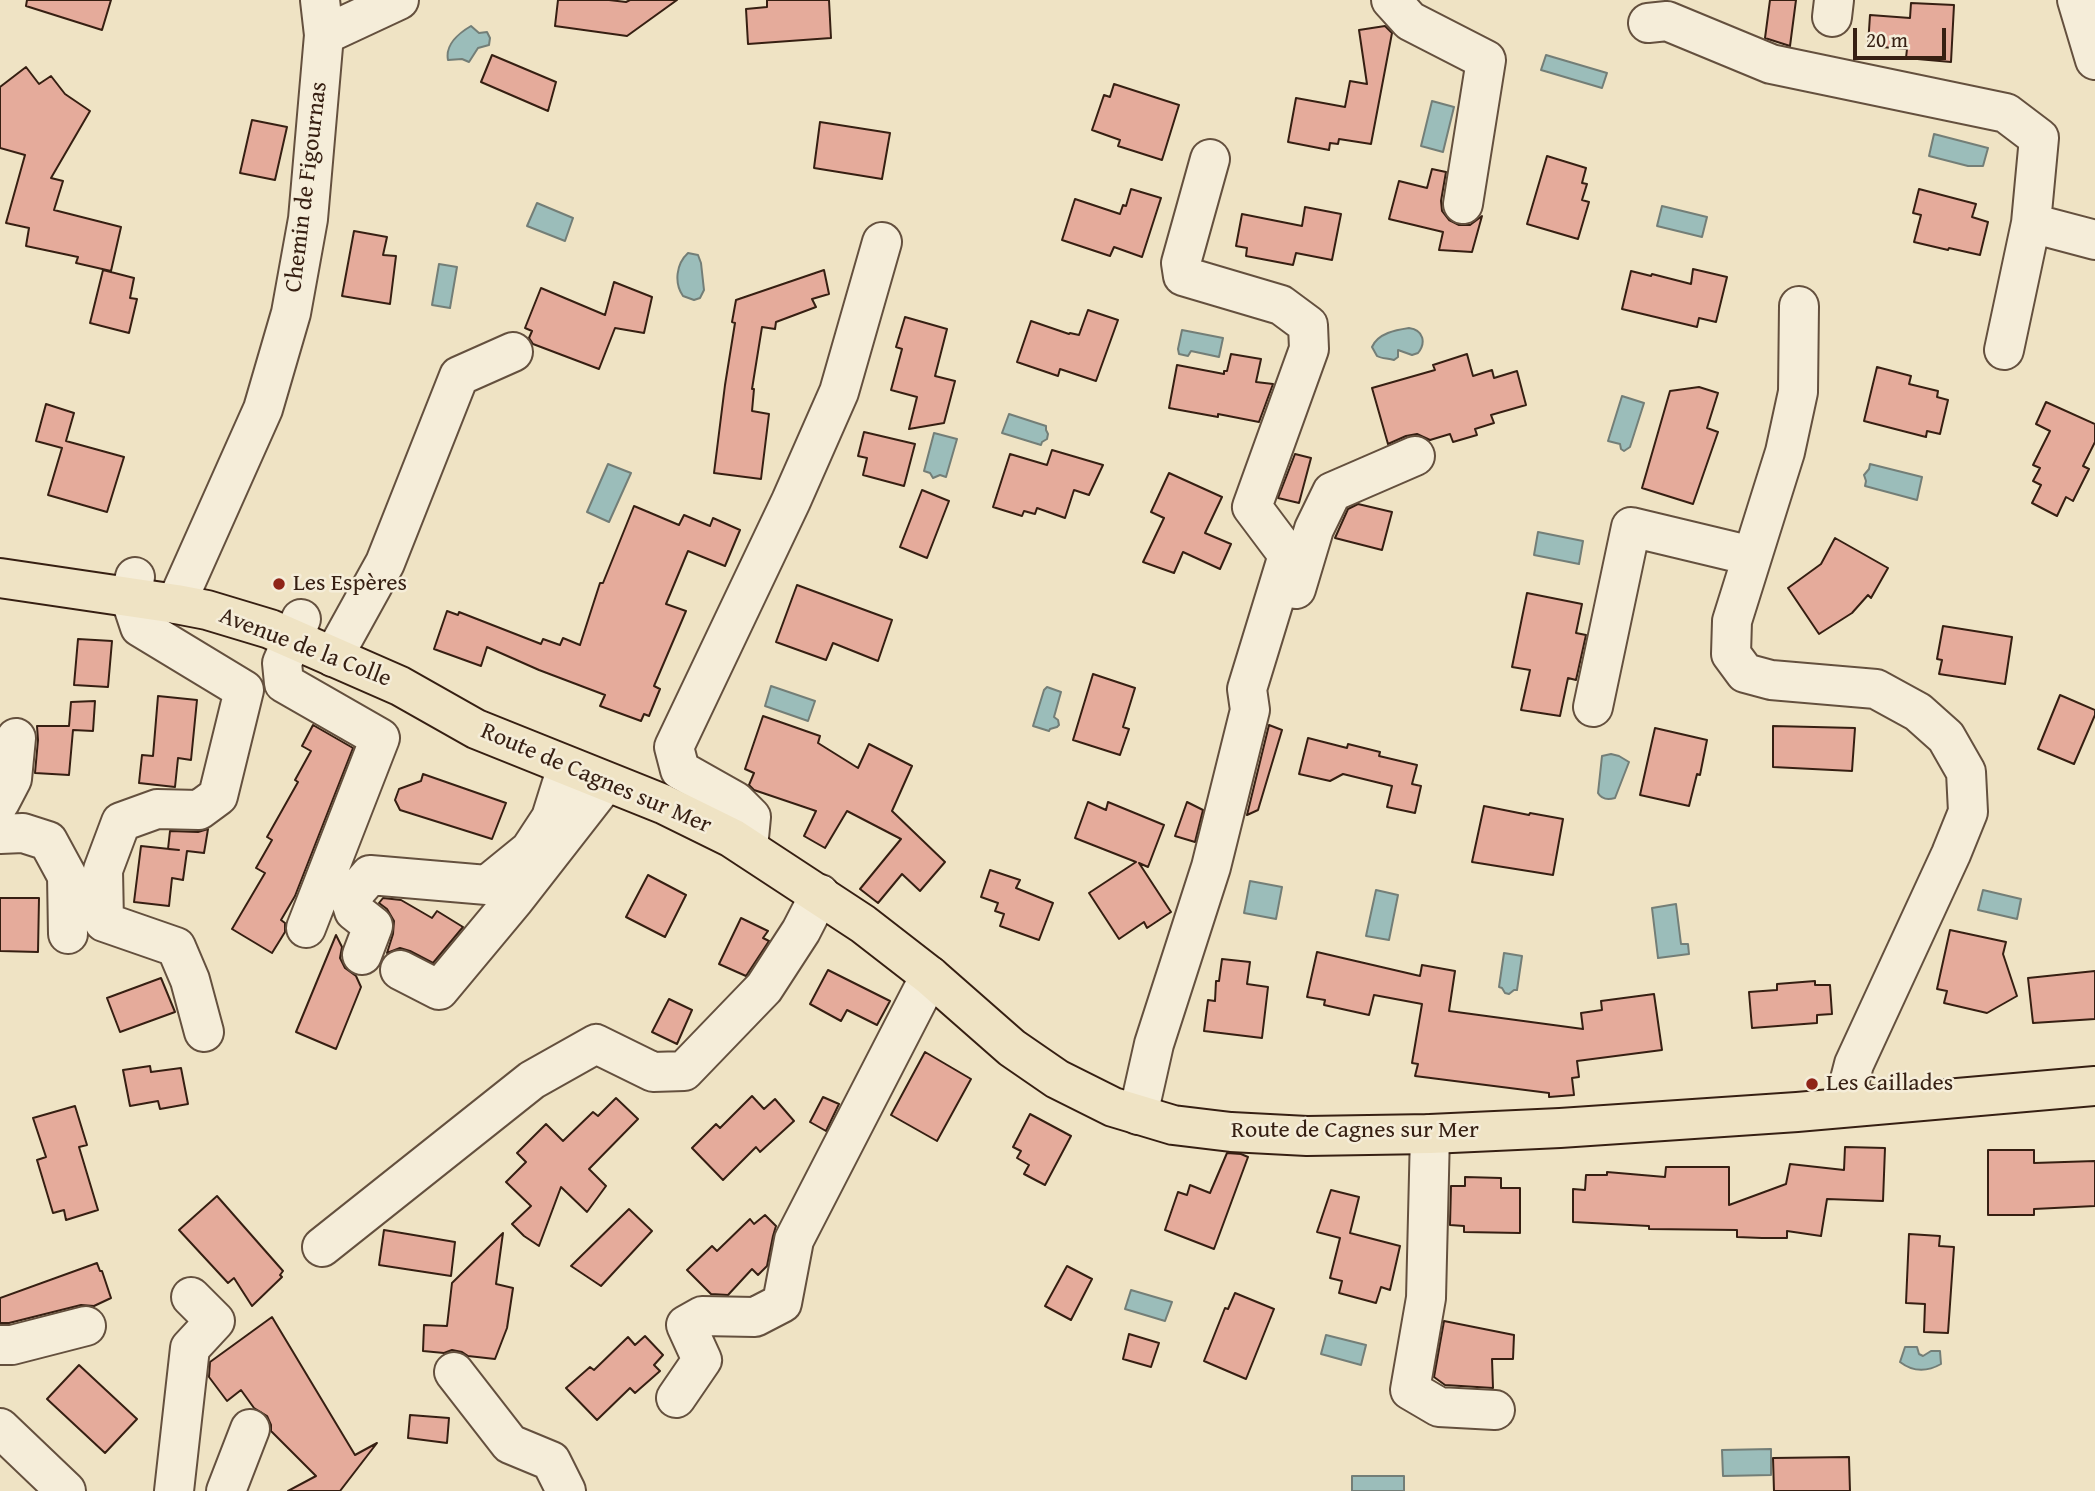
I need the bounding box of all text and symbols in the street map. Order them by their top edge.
scale bar [1857,14,1950,58]
text: 20 m [1866,24,1908,55]
street label: Chemin de Figournas [280,80,334,294]
place label: Les Espères [293,570,407,598]
marker: Les Espères [271,576,287,592]
street label: Avenue de la Colle [215,602,395,694]
street label: Route de Cagnes sur Mer [476,717,716,841]
place label: Les Caillades [1826,1070,1953,1098]
marker: Les Caillades [1804,1076,1820,1092]
street label: Route de Cagnes sur Mer [1231,1117,1479,1145]

